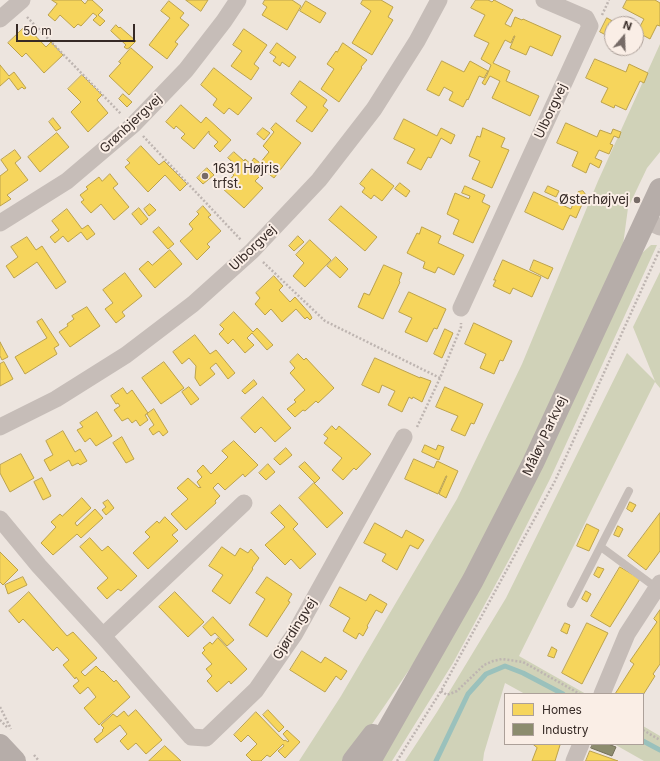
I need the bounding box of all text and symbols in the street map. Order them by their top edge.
scale bar [18,16,137,42]
north arrow [604,16,644,56]
text: N [621,18,634,34]
text: 50 m [23,23,52,38]
street label: Ulborgvej [531,81,571,141]
street label: Grønbjergvej [97,91,165,157]
place label: 1631 Højris trfst. [213,161,279,192]
marker: 1631 Højris trfst. [200,171,210,181]
place label: Østerhøjvej [559,192,629,208]
marker: Østerhøjvej [632,195,642,205]
street label: Ulborgvej [226,222,280,274]
street label: Måløv Parkvej [520,394,570,478]
street label: Gjørdingvej [270,595,320,663]
legend [504,693,644,745]
text: Homes [542,702,582,717]
text: Industry [542,722,588,737]

